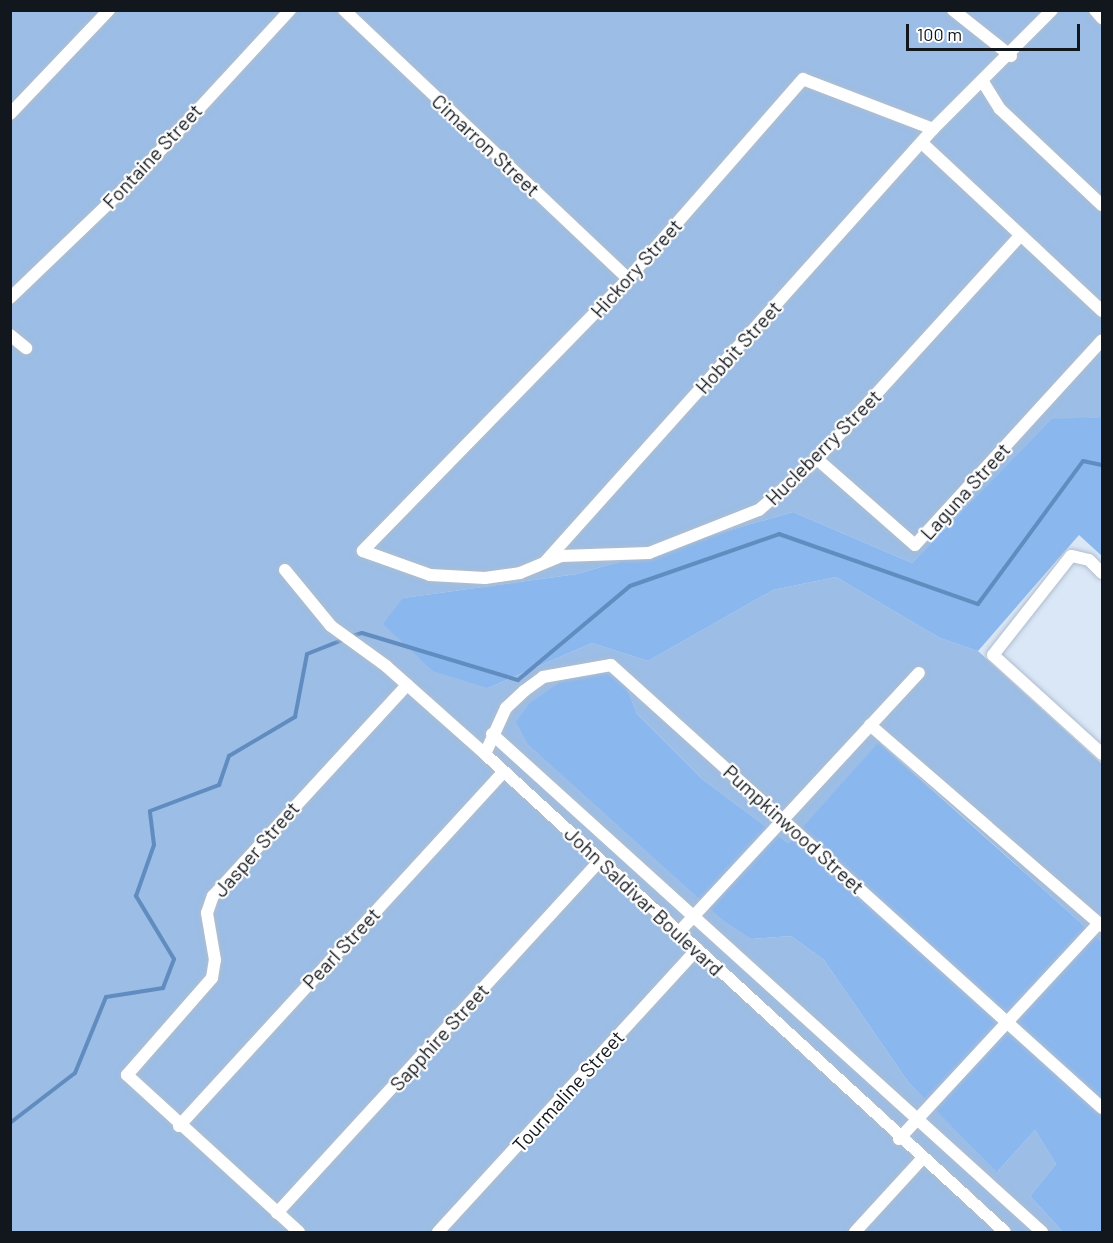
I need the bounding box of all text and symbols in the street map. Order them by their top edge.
scale bar [909,12,1083,50]
text: 100 m [917,23,962,45]
street label: Cimarron Street [427,89,545,201]
street label: Fontaine Street [97,99,207,213]
street label: Hickory Street [585,214,687,322]
street label: Hobbit Street [690,296,786,398]
street label: Hucleberry Street [760,384,886,510]
street label: Laguna Street [915,437,1015,545]
street label: Pumpkinwood Street [719,759,869,899]
street label: Jasper Street [208,796,304,902]
street label: John Saldivar Boulevard [560,821,728,981]
street label: Pearl Street [297,902,385,994]
street label: Sapphire Street [385,978,493,1096]
street label: Tourmaline Street [507,1025,629,1157]

